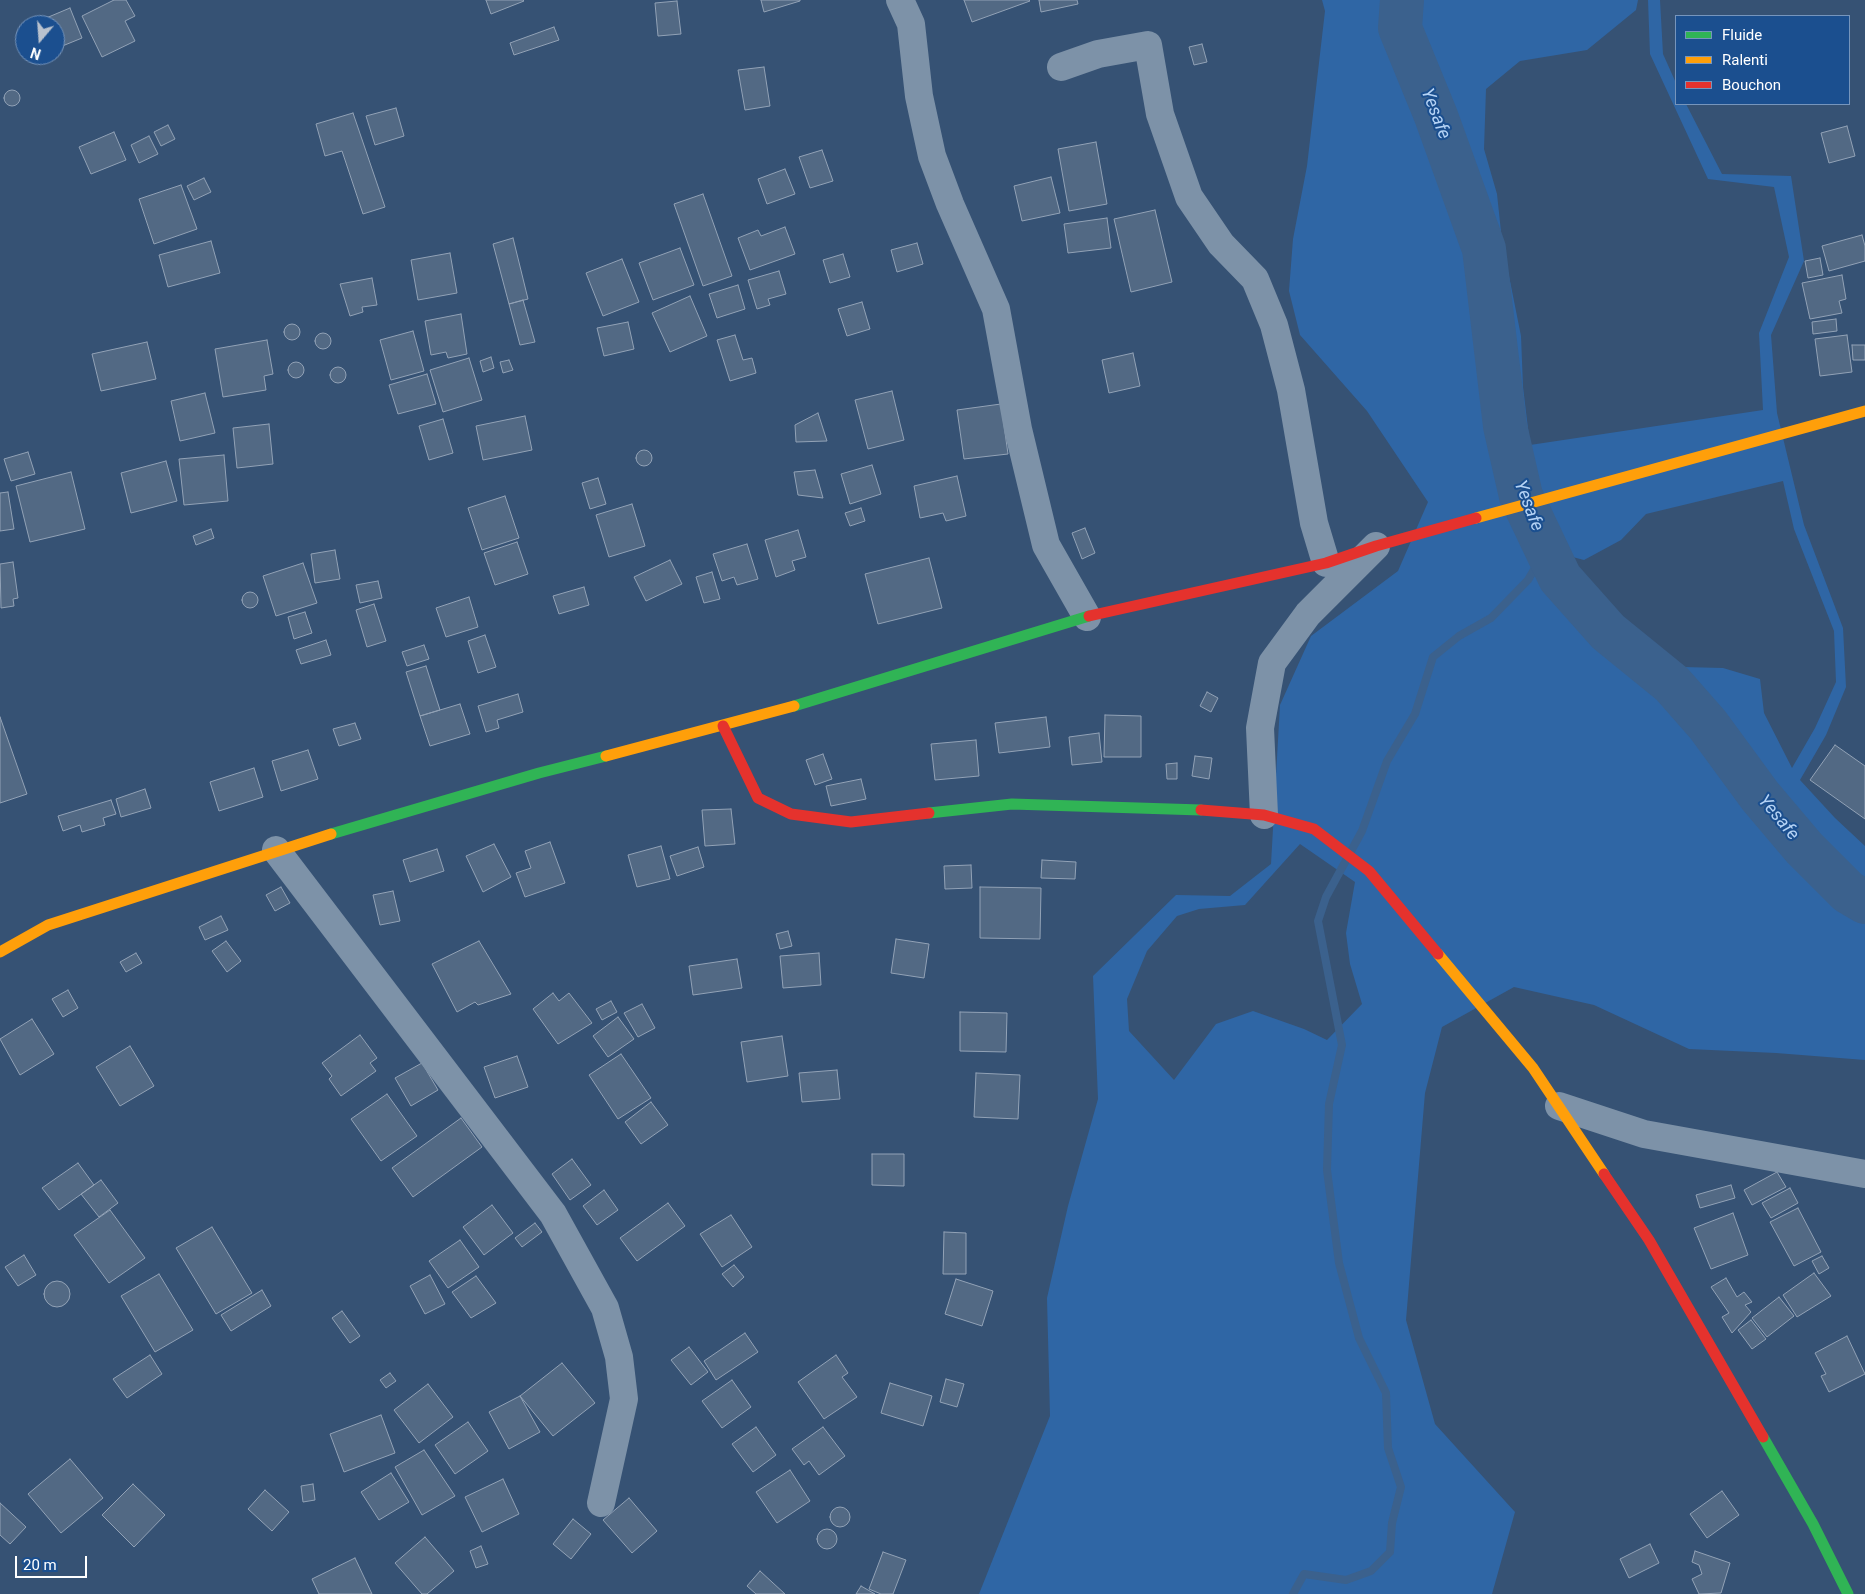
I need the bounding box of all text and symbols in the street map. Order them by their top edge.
north arrow [15,15,65,65]
legend [1675,15,1850,105]
text: Fluide [1722,26,1762,44]
text: N [29,44,43,62]
text: Ralenti [1722,51,1768,69]
text: Bouchon [1722,76,1781,94]
water label: Yesafe [1415,85,1455,143]
water label: Yesafe [1508,477,1548,535]
water label: Yesafe [1753,791,1803,845]
scale bar [18,1546,90,1578]
text: 20 m [23,1556,57,1574]

